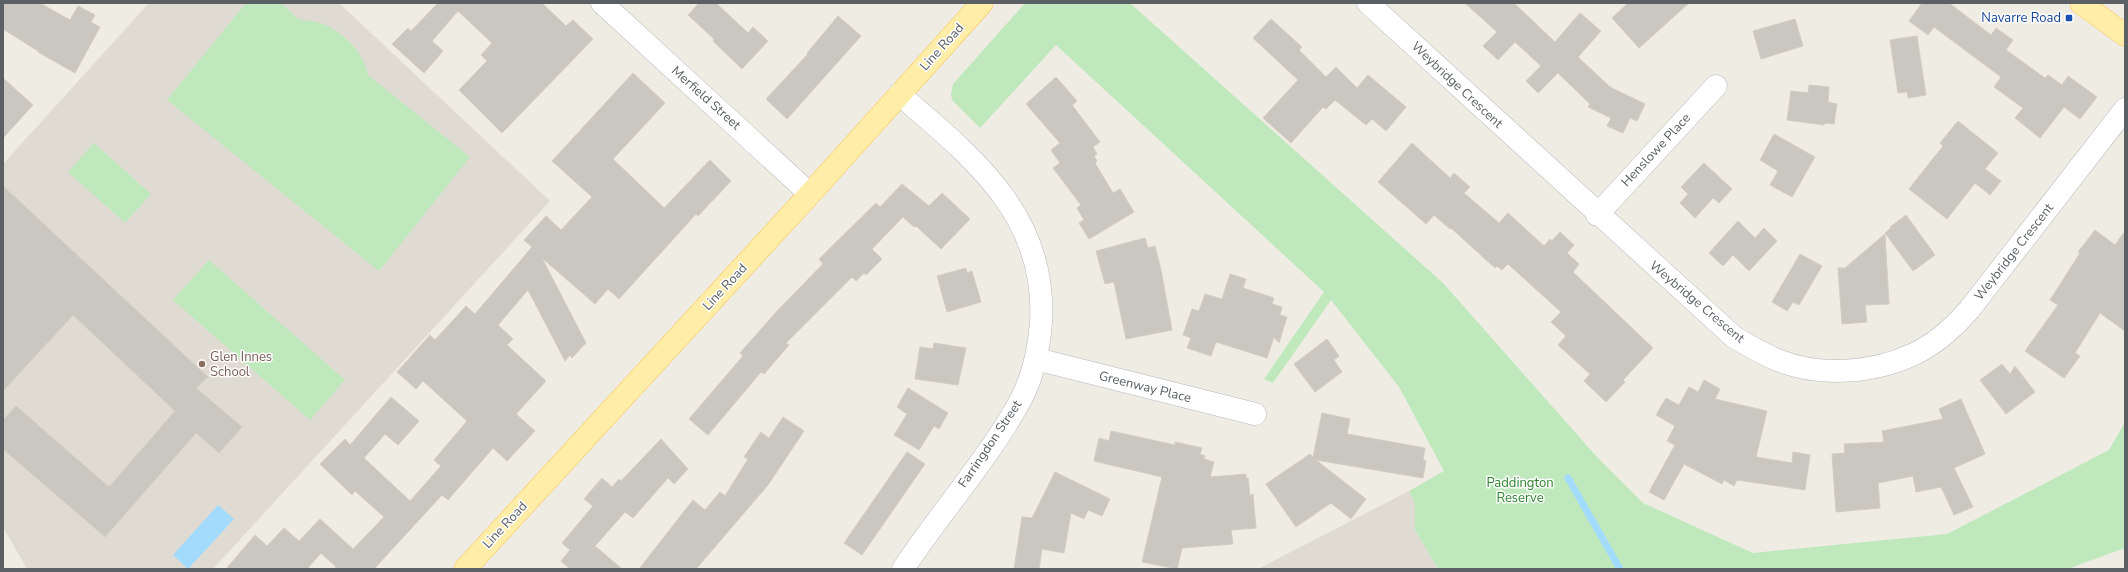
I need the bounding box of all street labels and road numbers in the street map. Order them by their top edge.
street label: Line Road [916,19,968,75]
street label: Weybridge Crescent [1407,38,1507,132]
street label: Merfield Street [668,62,745,134]
street label: Henslowe Place [1617,109,1695,191]
street label: Weybridge Crescent [1970,199,2058,304]
street label: Weybridge Crescent [1646,257,1749,347]
street label: Line Road [699,260,751,314]
street label: Greenway Place [1097,367,1193,407]
street label: Farringdon Street [954,396,1026,491]
street label: Line Road [479,498,531,552]

